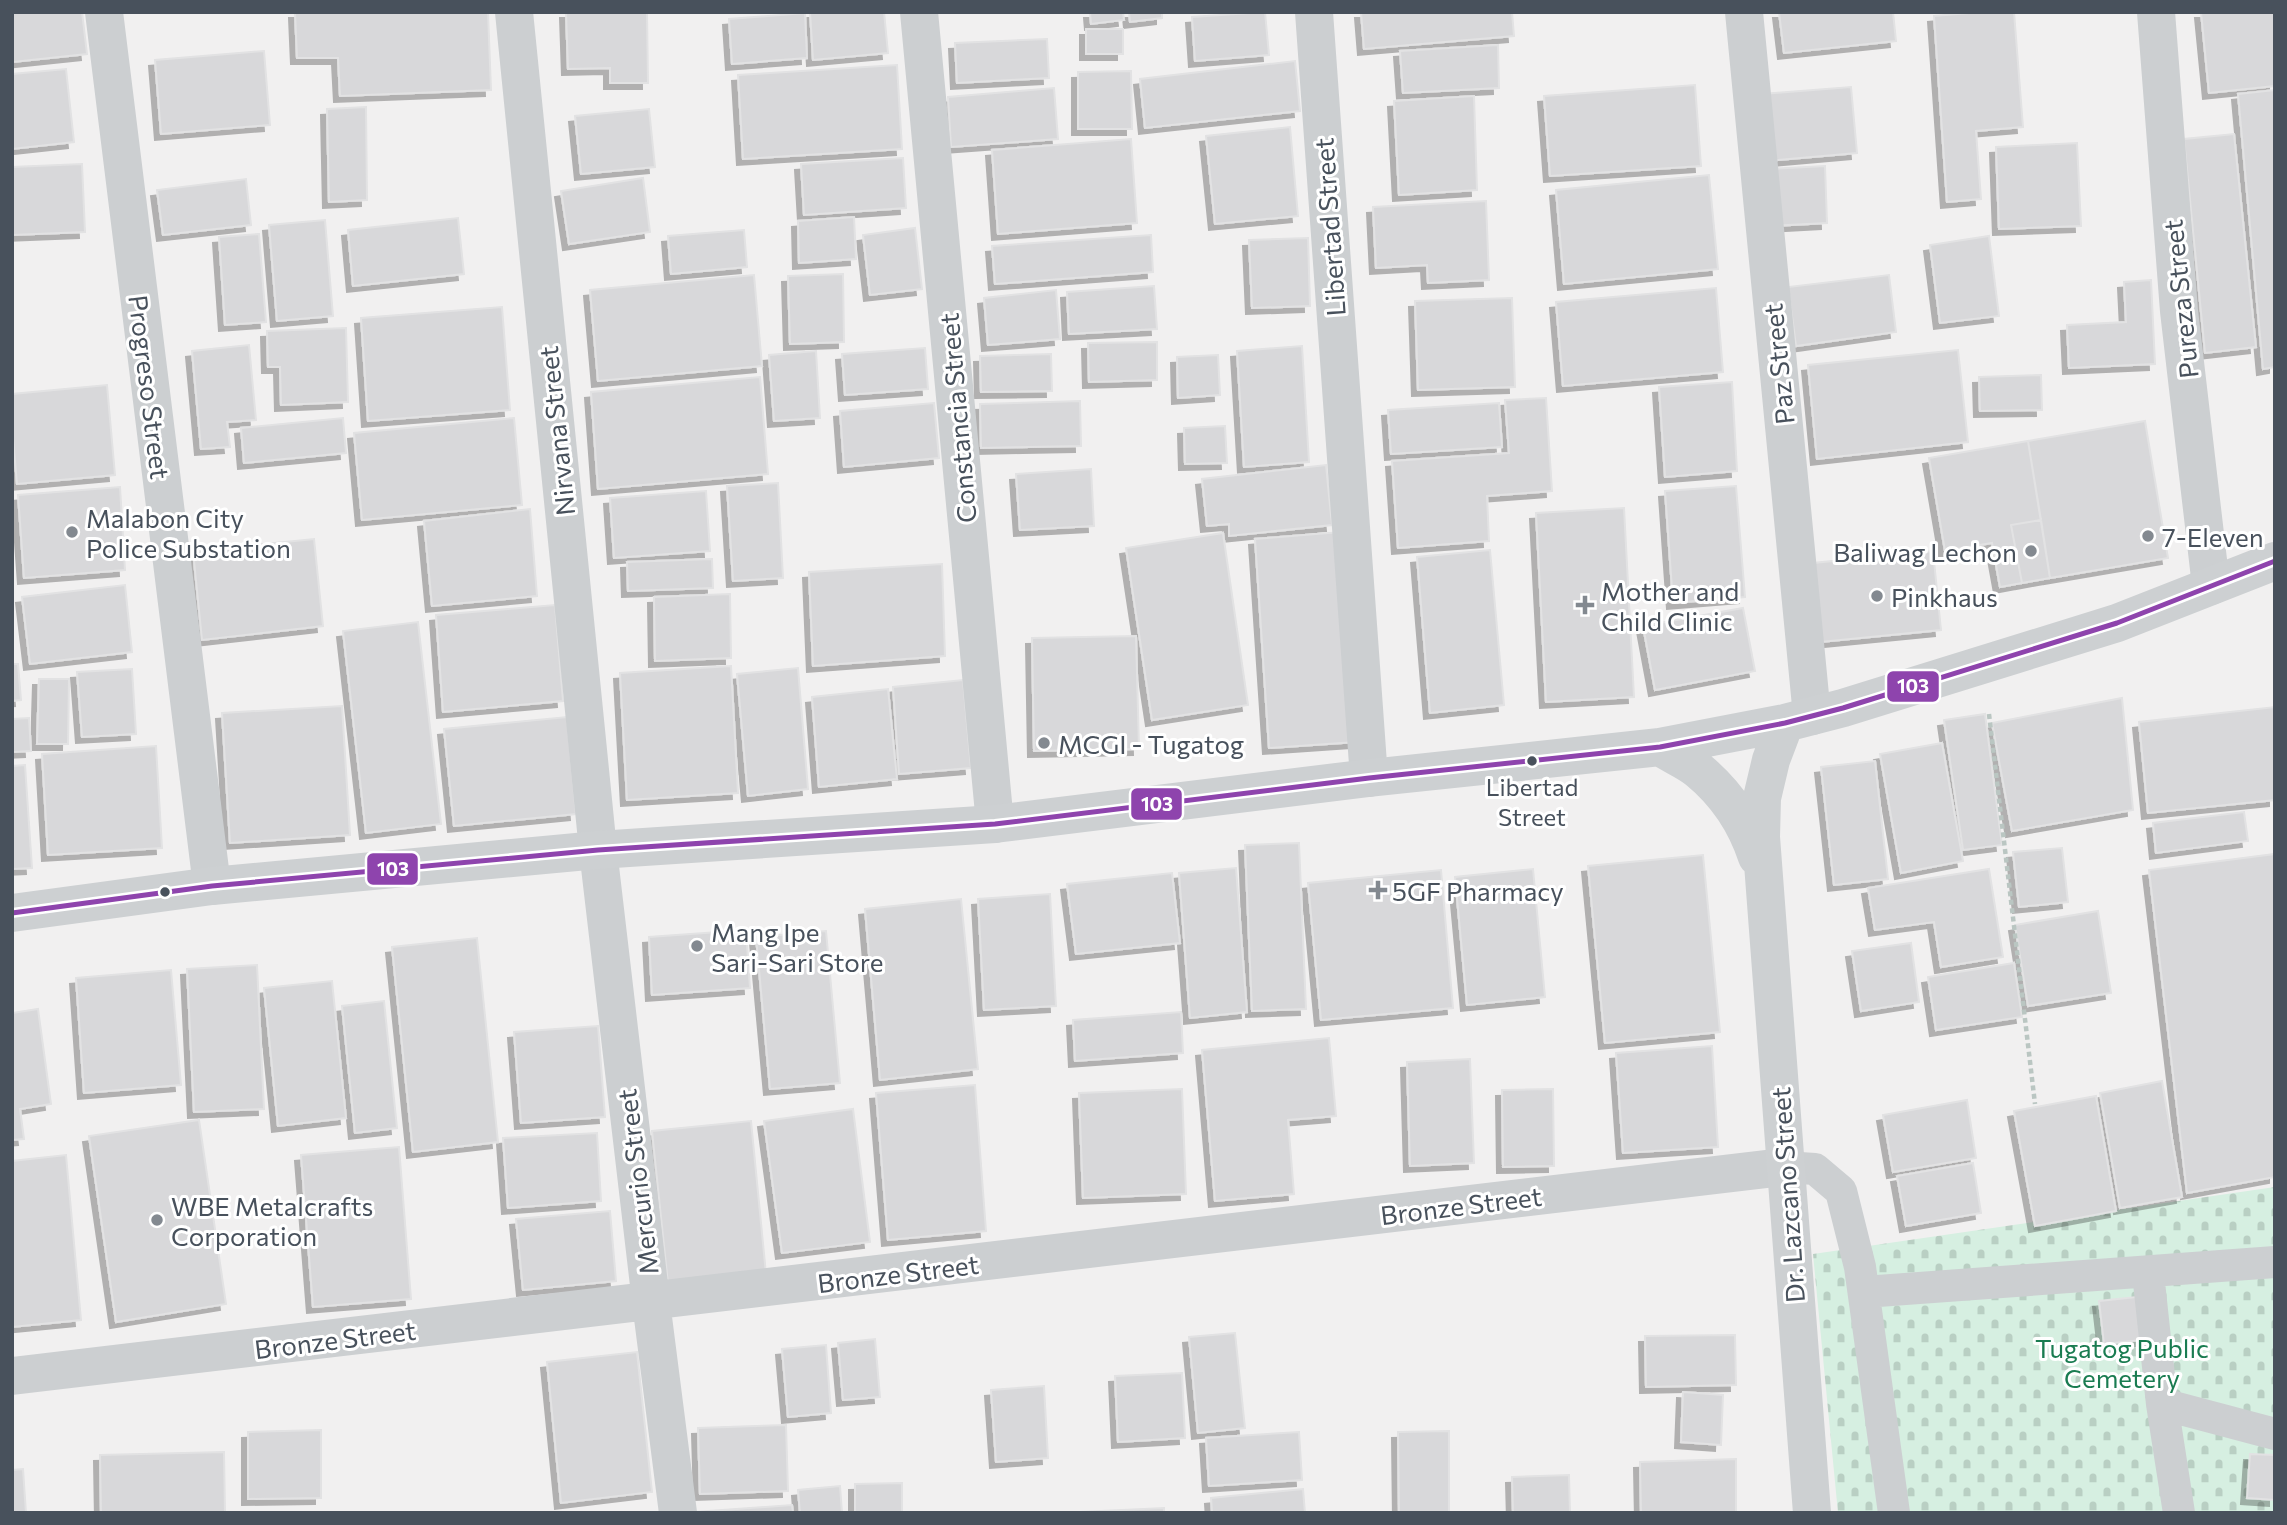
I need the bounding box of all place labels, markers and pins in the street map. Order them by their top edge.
place label: Malabon City Police Substation [86,502,291,563]
place label: 7-Eleven [2162,521,2264,552]
marker: Malabon City Police Substation [64,524,80,540]
marker: 7-Eleven [2140,528,2156,544]
place label: Baliwag Lechon [1833,536,2017,567]
marker: Baliwag Lechon [2023,543,2039,559]
place label: Mother and Child Clinic [1601,575,1739,636]
place label: Pinkhaus [1891,581,1998,612]
marker: Pinkhaus [1869,588,1885,604]
marker: Mother and Child Clinic [1575,595,1595,615]
place label: MCGI - Tugatog [1058,728,1244,759]
marker: MCGI - Tugatog [1036,735,1052,751]
marker: Libertad Street [1525,754,1539,768]
place label: Libertad Street [1486,772,1578,831]
place label: 5GF Pharmacy [1392,875,1564,906]
marker: 5GF Pharmacy [1370,882,1386,898]
unlabelled marker [158,885,172,899]
place label: Mang Ipe Sari-Sari Store [711,916,883,977]
marker: Mang Ipe Sari-Sari Store [689,938,705,954]
place label: WBE Metalcrafts Corporation [171,1190,373,1251]
marker: WBE Metalcrafts Corporation [149,1212,165,1228]

